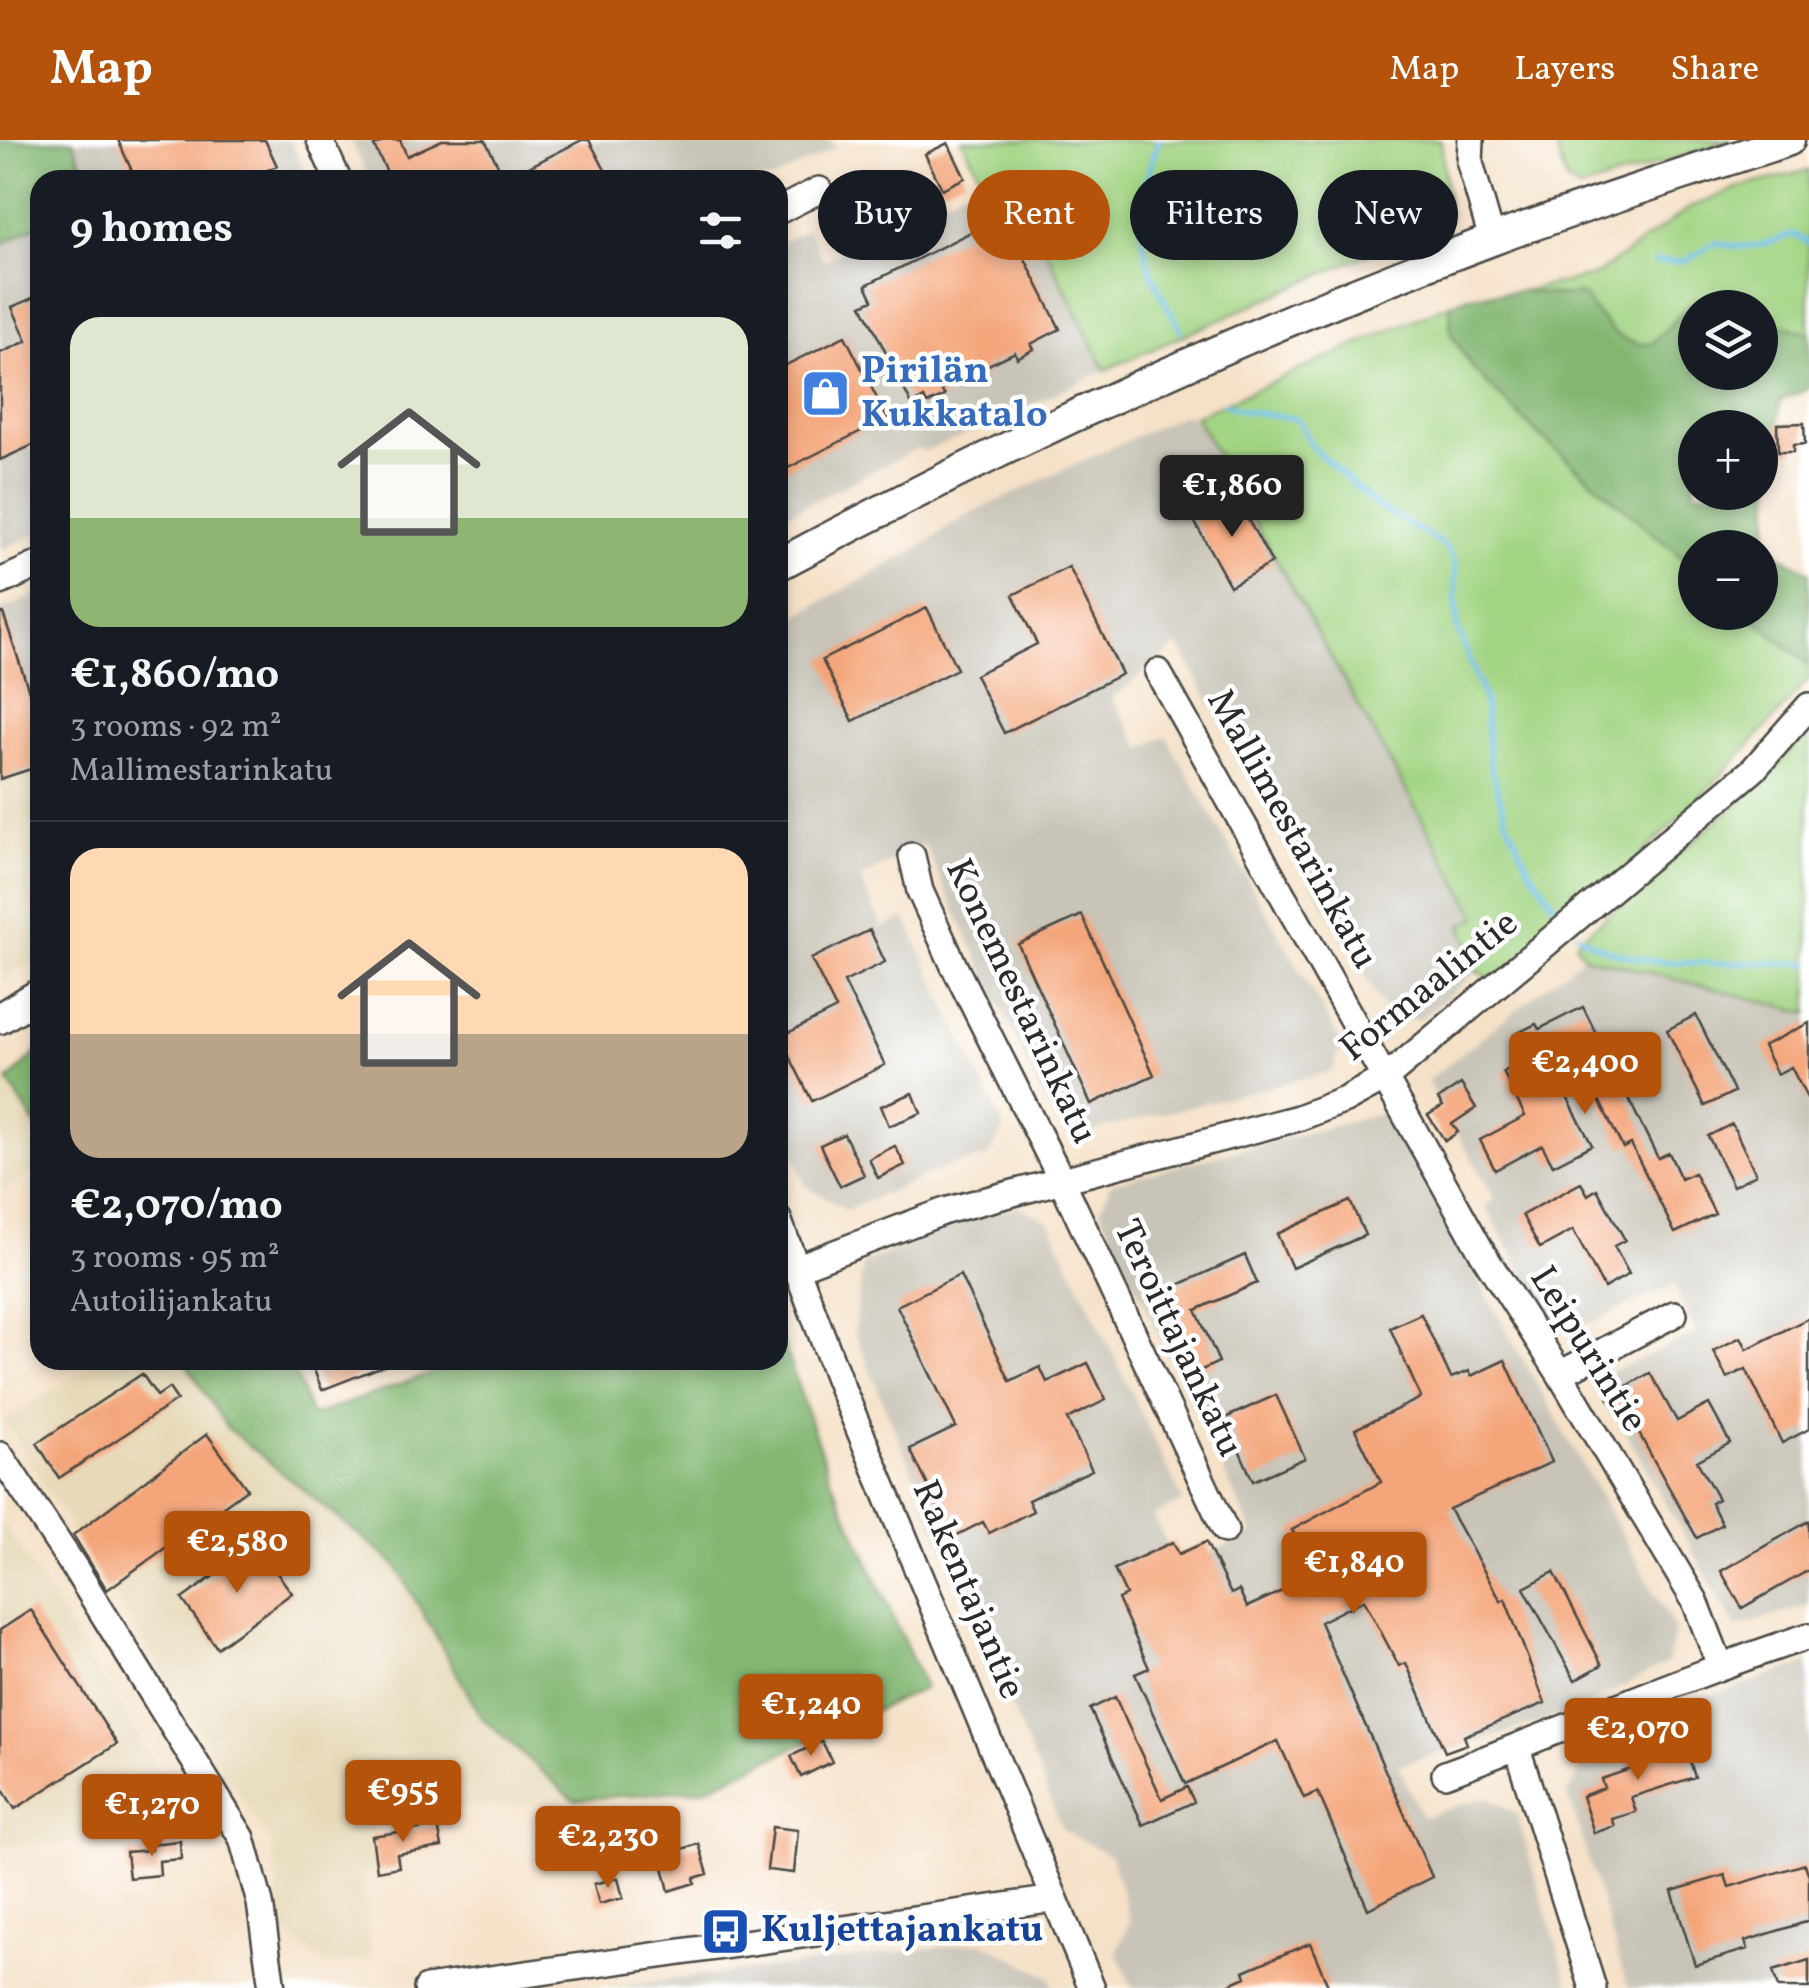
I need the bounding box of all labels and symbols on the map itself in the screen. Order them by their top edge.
place label: Pirilän Kukkatalo [861,346,1048,443]
shop icon: Pirilän Kukkatalo [800,368,852,420]
pin: €1,860 [1151,455,1313,540]
street label: Mallimestarinkatu [1192,680,1390,980]
street label: Konemestarinkatu [931,851,1109,1153]
street label: Formaalintie [1330,899,1530,1075]
pin: €2,400 [1504,1032,1666,1117]
street label: Teroittajankatu [1099,1212,1255,1466]
street label: Leipurintie [1515,1257,1659,1443]
street label: Rakentajantie [897,1472,1037,1708]
pin: €2,580 [156,1511,318,1596]
pin: €1,840 [1273,1532,1435,1617]
pin: €1,240 [730,1674,892,1759]
pin: €2,070 [1557,1698,1719,1783]
pin: €955 [344,1760,462,1845]
pin: €1,270 [71,1774,233,1859]
pin: €2,230 [527,1806,689,1891]
bus stop icon: Kuljettajankatu [700,1905,752,1957]
place label: Kuljettajankatu [761,1905,1043,1958]

